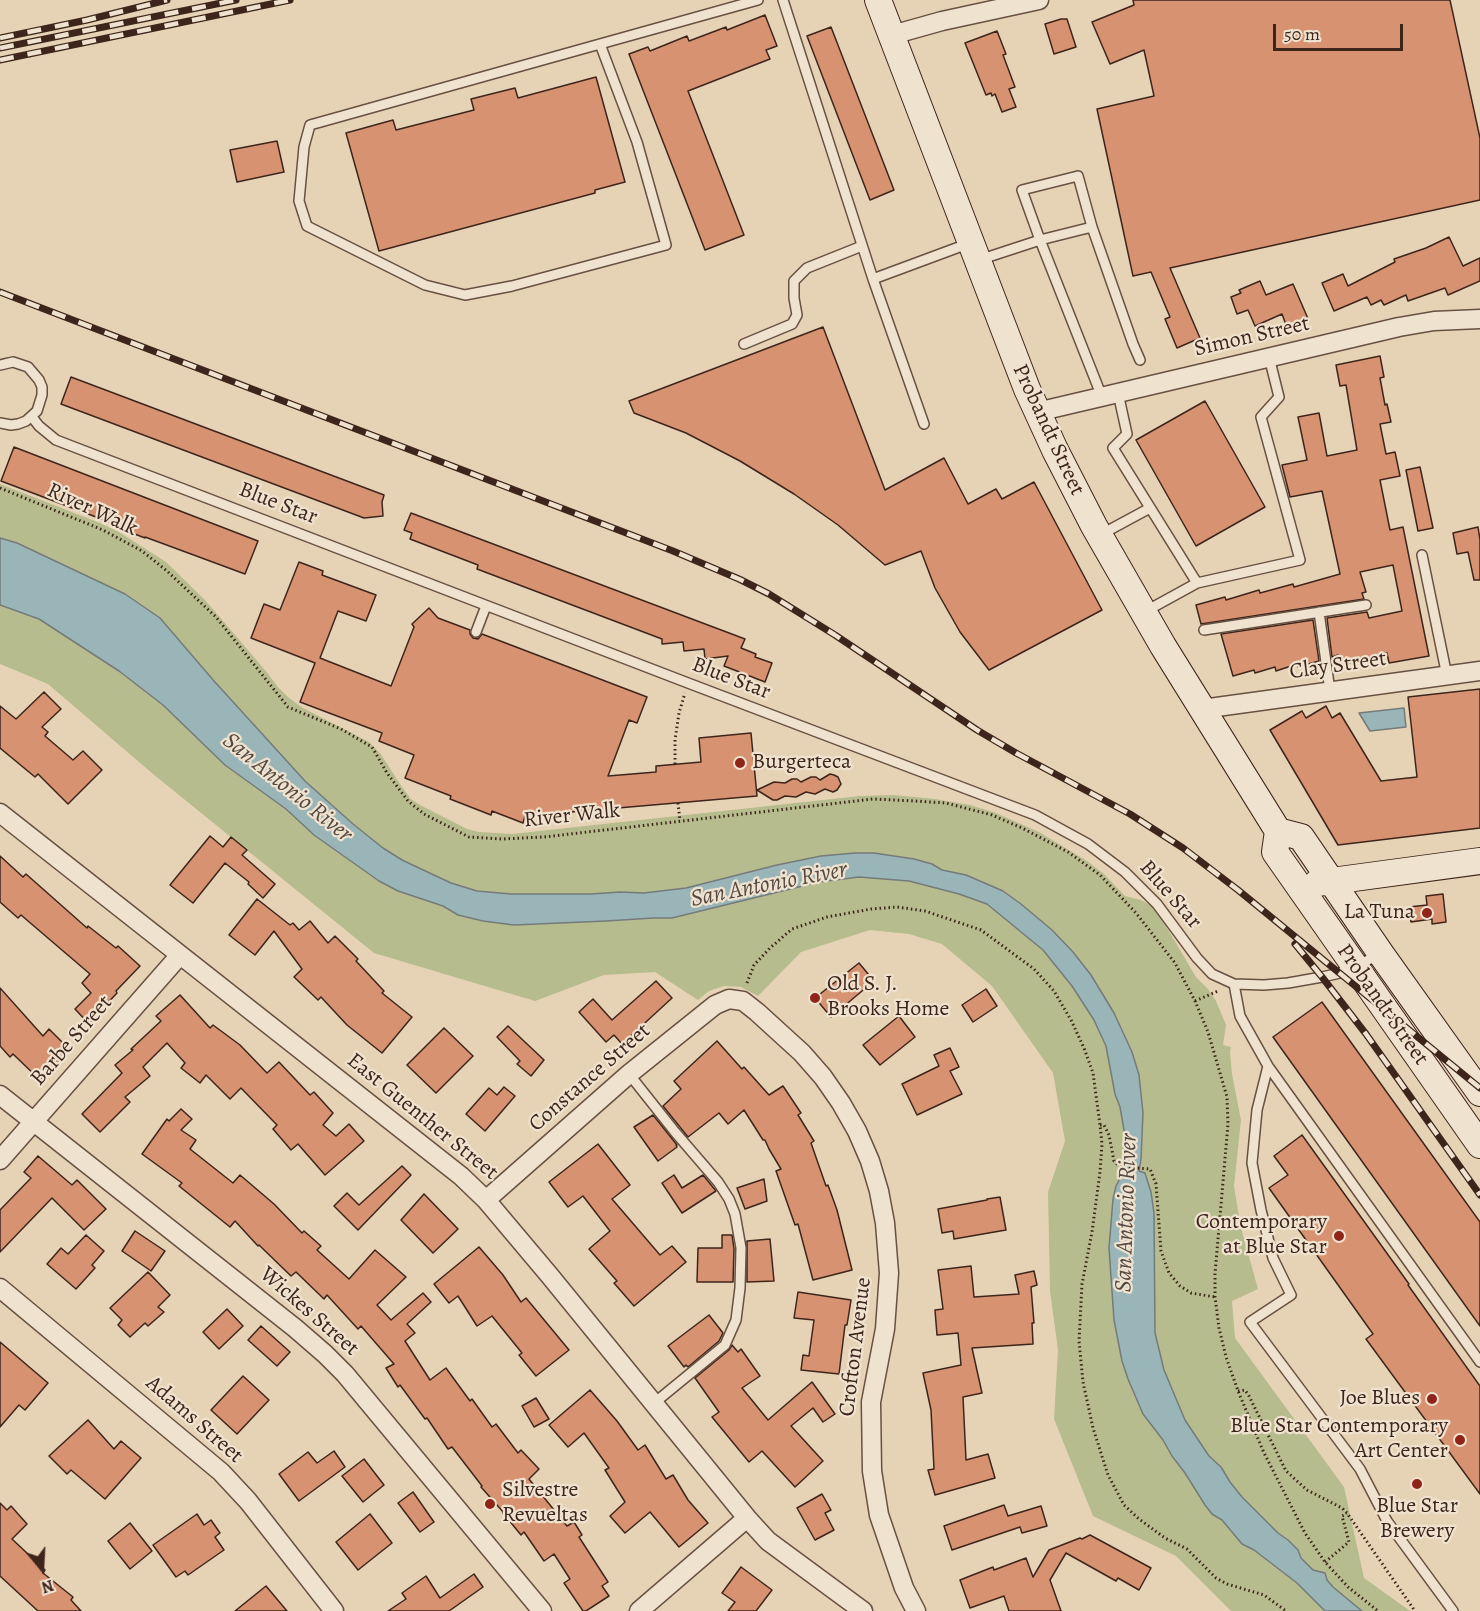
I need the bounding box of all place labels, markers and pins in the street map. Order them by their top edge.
place label: Burgerteca [752,750,851,776]
marker: Burgerteca [733,756,747,770]
place label: La Tuna [1344,900,1415,926]
marker: La Tuna [1420,906,1434,920]
place label: Old S. J. Brooks Home [827,972,949,1023]
marker: Old S. J. Brooks Home [808,991,822,1005]
place label: Contemporary at Blue Star [1196,1210,1327,1262]
marker: Contemporary at Blue Star [1332,1229,1346,1243]
place label: Joe Blues [1339,1386,1420,1412]
marker: Joe Blues [1425,1392,1439,1406]
place label: Blue Star Contemporary Art Center [1230,1414,1448,1466]
marker: Blue Star Contemporary Art Center [1453,1433,1467,1447]
marker: Blue Star Brewery [1410,1477,1424,1491]
place label: Silvestre Revueltas [502,1478,588,1530]
place label: Blue Star Brewery [1376,1494,1458,1546]
marker: Silvestre Revueltas [483,1497,497,1511]

